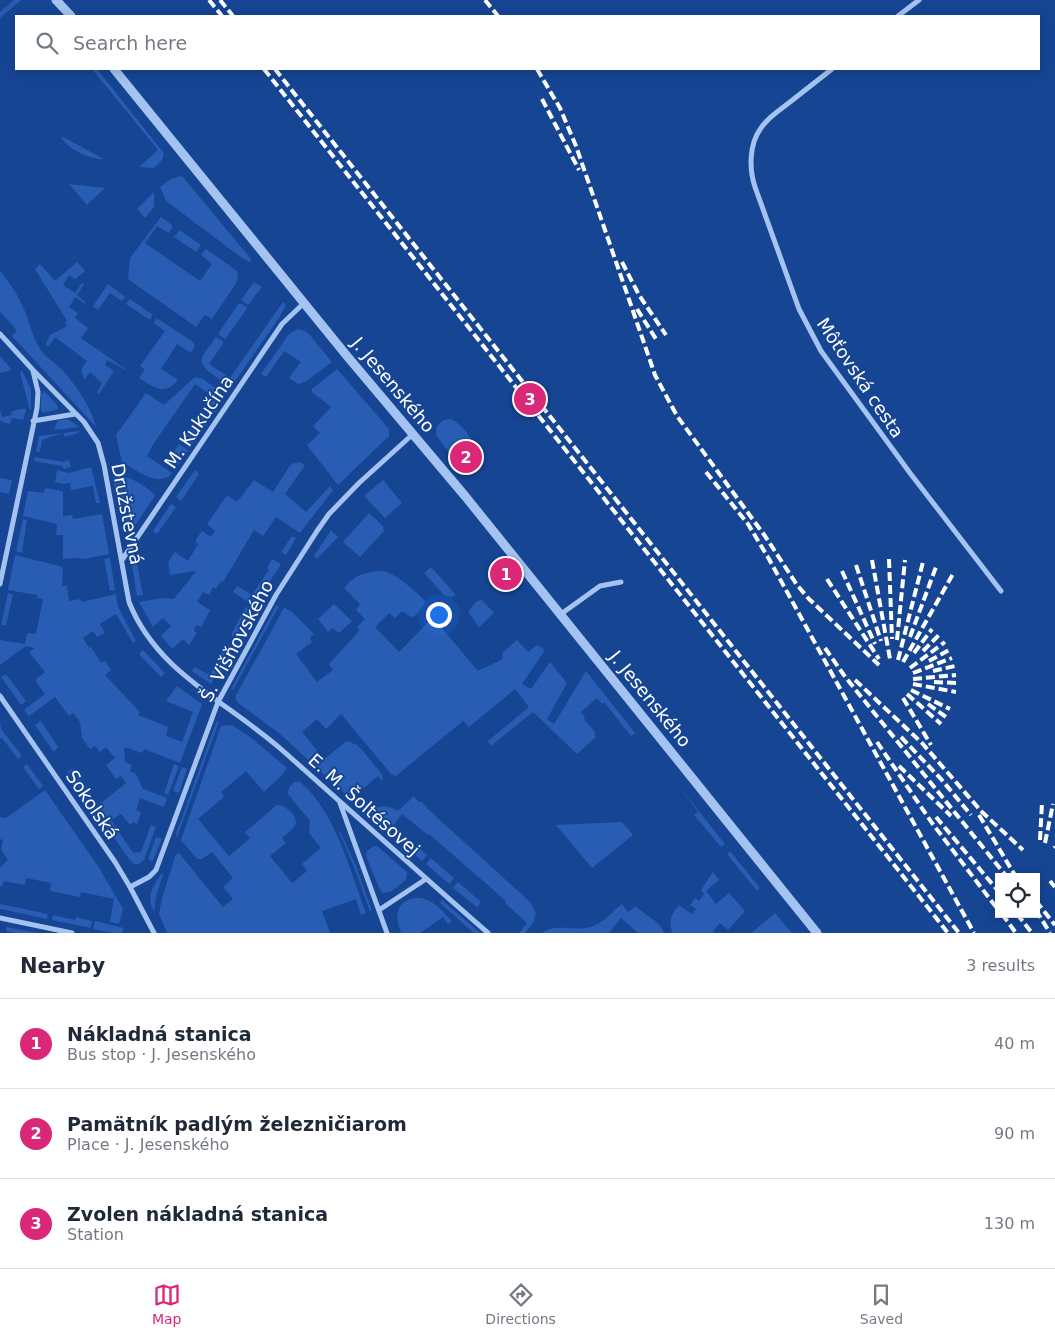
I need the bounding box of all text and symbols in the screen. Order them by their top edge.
search box [15,15,1040,70]
icon: search [33,29,61,57]
text: Search here [73,32,187,54]
street label: Môťovská cesta [813,314,908,442]
street label: J. Jesenského [347,332,439,436]
street label: M. Kukučína [160,371,237,472]
pin: 3 [514,380,546,418]
pin: 2 [450,438,482,476]
street label: Družstevná [107,461,148,566]
pin: 1 [490,555,522,593]
street label: Š. Višňovského [196,576,277,705]
your location [426,602,452,628]
street label: J. Jesenského [605,646,696,751]
street label: E. M. Šoltésovej [304,749,424,860]
street label: Sokolská [62,766,123,843]
map controls [995,873,1040,918]
button: locate [995,873,1040,918]
text: Nearby [20,954,105,978]
text: 3 results [966,956,1035,975]
text: Nákladná stanica [67,1023,252,1045]
text: 1 [30,1034,42,1053]
text: 40 m [994,1034,1035,1053]
text: Bus stop · J. Jesenského [67,1045,256,1064]
text: Pamätník padlým železničiarom [67,1113,407,1135]
text: 2 [30,1124,42,1143]
text: 90 m [994,1124,1035,1143]
text: Place · J. Jesenského [67,1135,229,1154]
text: Zvolen nákladná stanica [67,1203,328,1225]
text: 3 [30,1214,42,1233]
text: 130 m [984,1214,1035,1233]
text: Station [67,1225,124,1244]
tab: Map [152,1281,181,1327]
tab: Directions [485,1281,556,1327]
tab: Saved [860,1281,903,1327]

